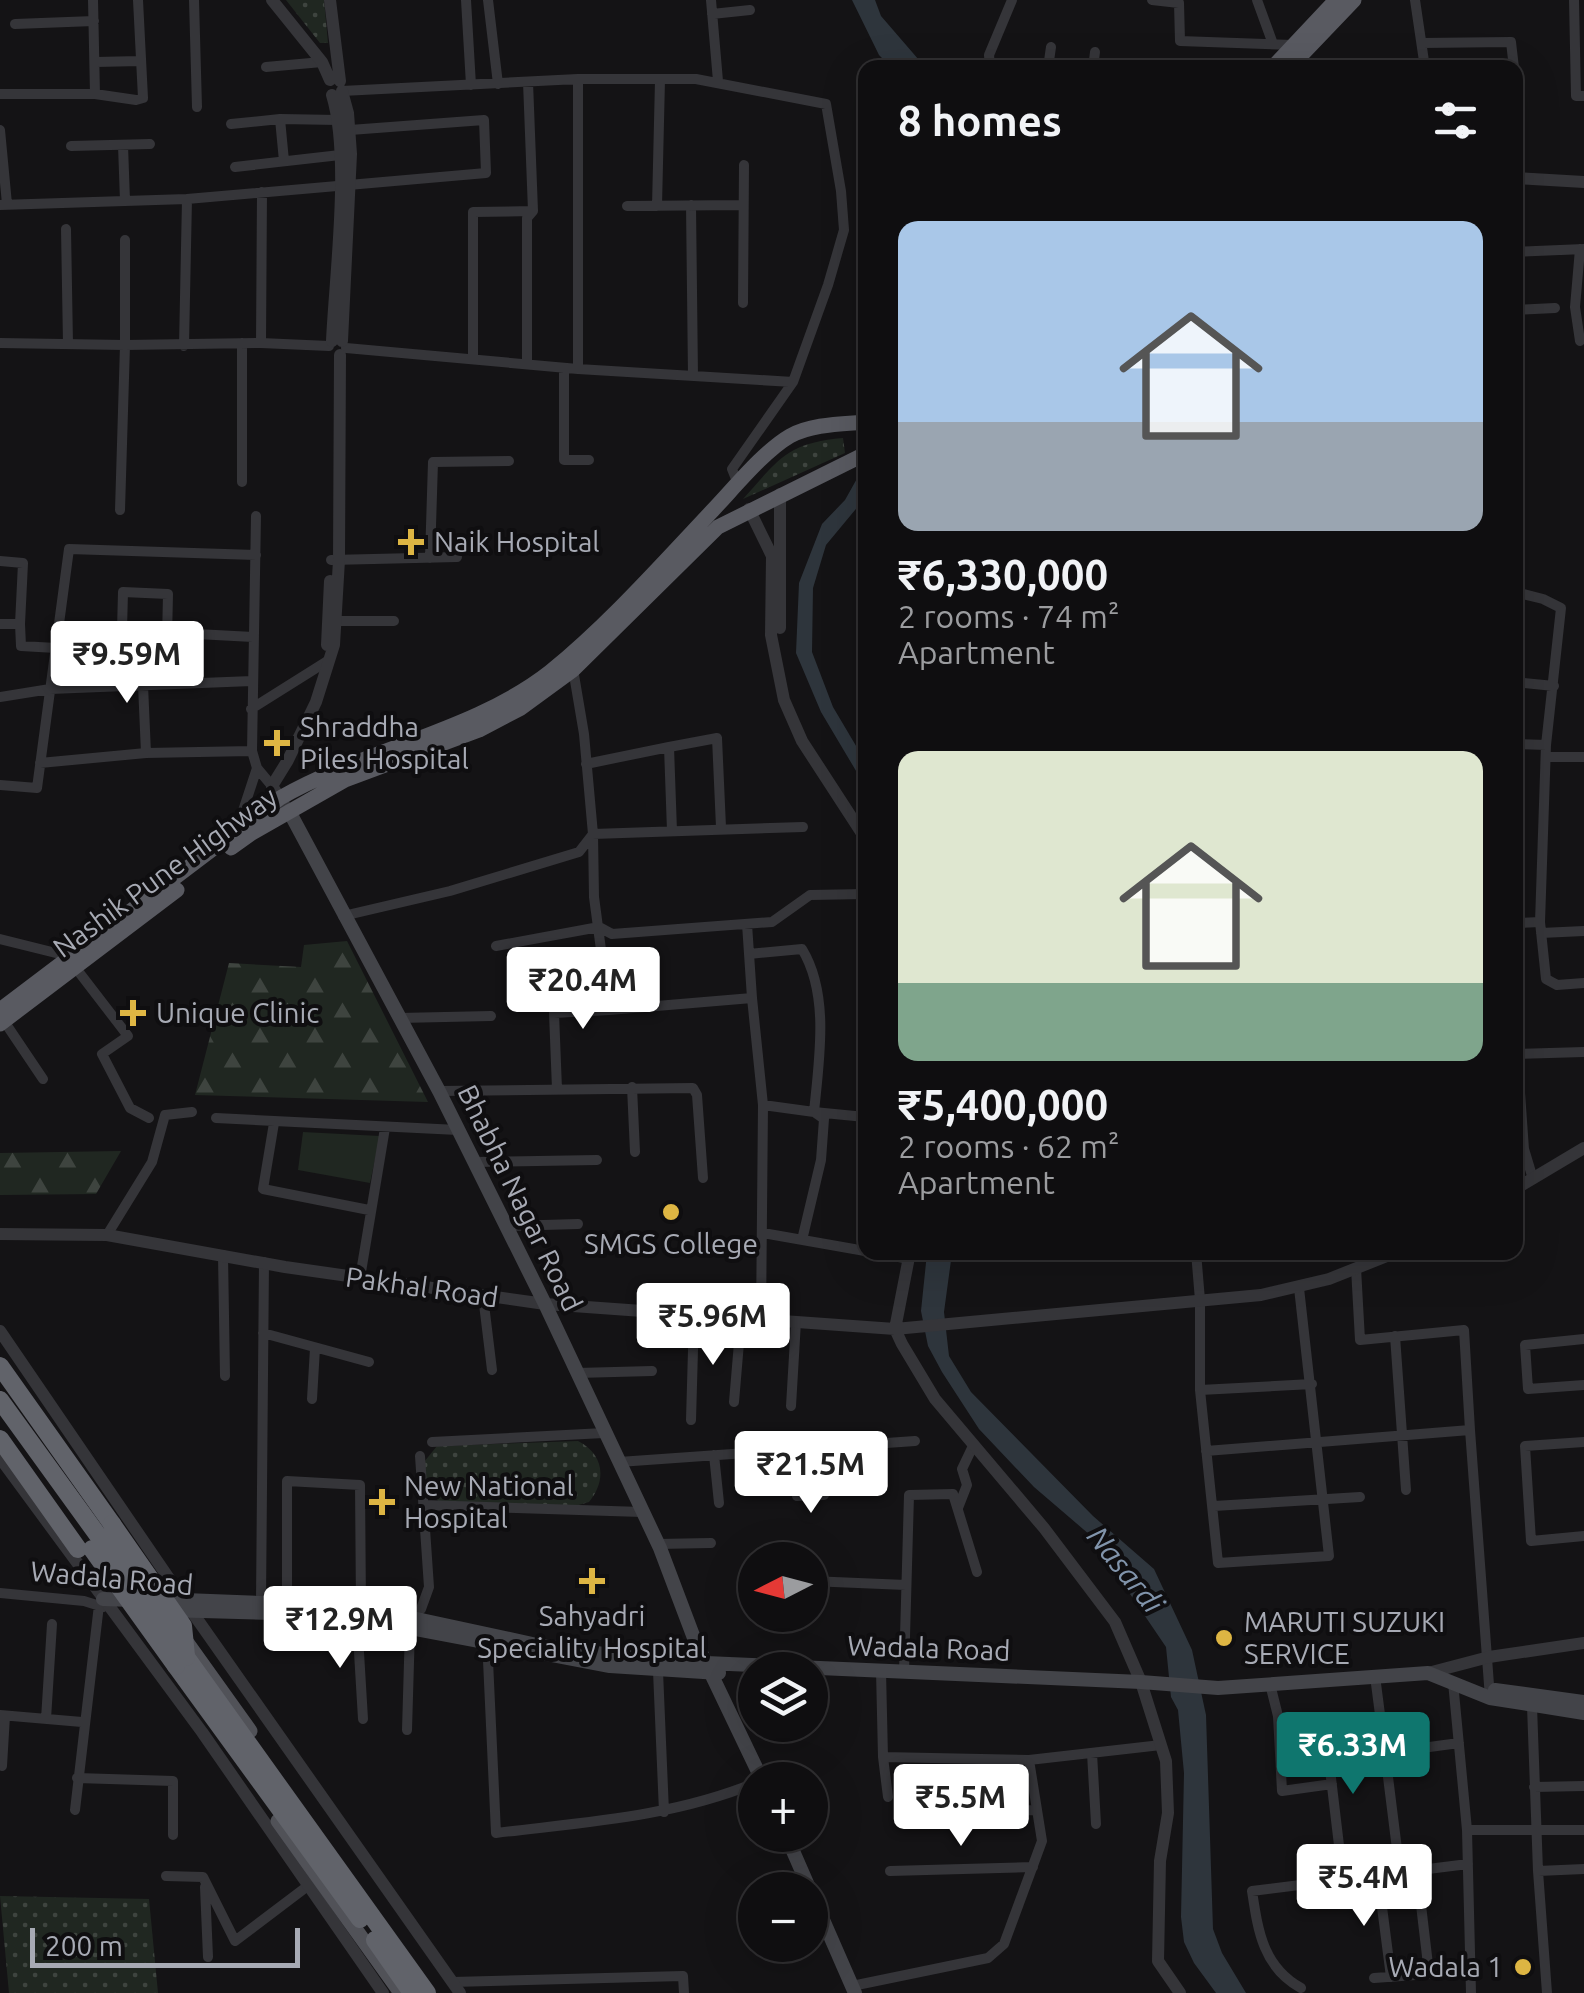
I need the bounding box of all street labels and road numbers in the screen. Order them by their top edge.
street label: Nashik Pune Highway [47,780,282,963]
street label: Bhabha Nagar Road [452,1080,589,1316]
street label: Pakhal Road [344,1260,500,1313]
street label: Wadala Road [29,1555,195,1600]
street label: Wadala Road [847,1629,1011,1666]

